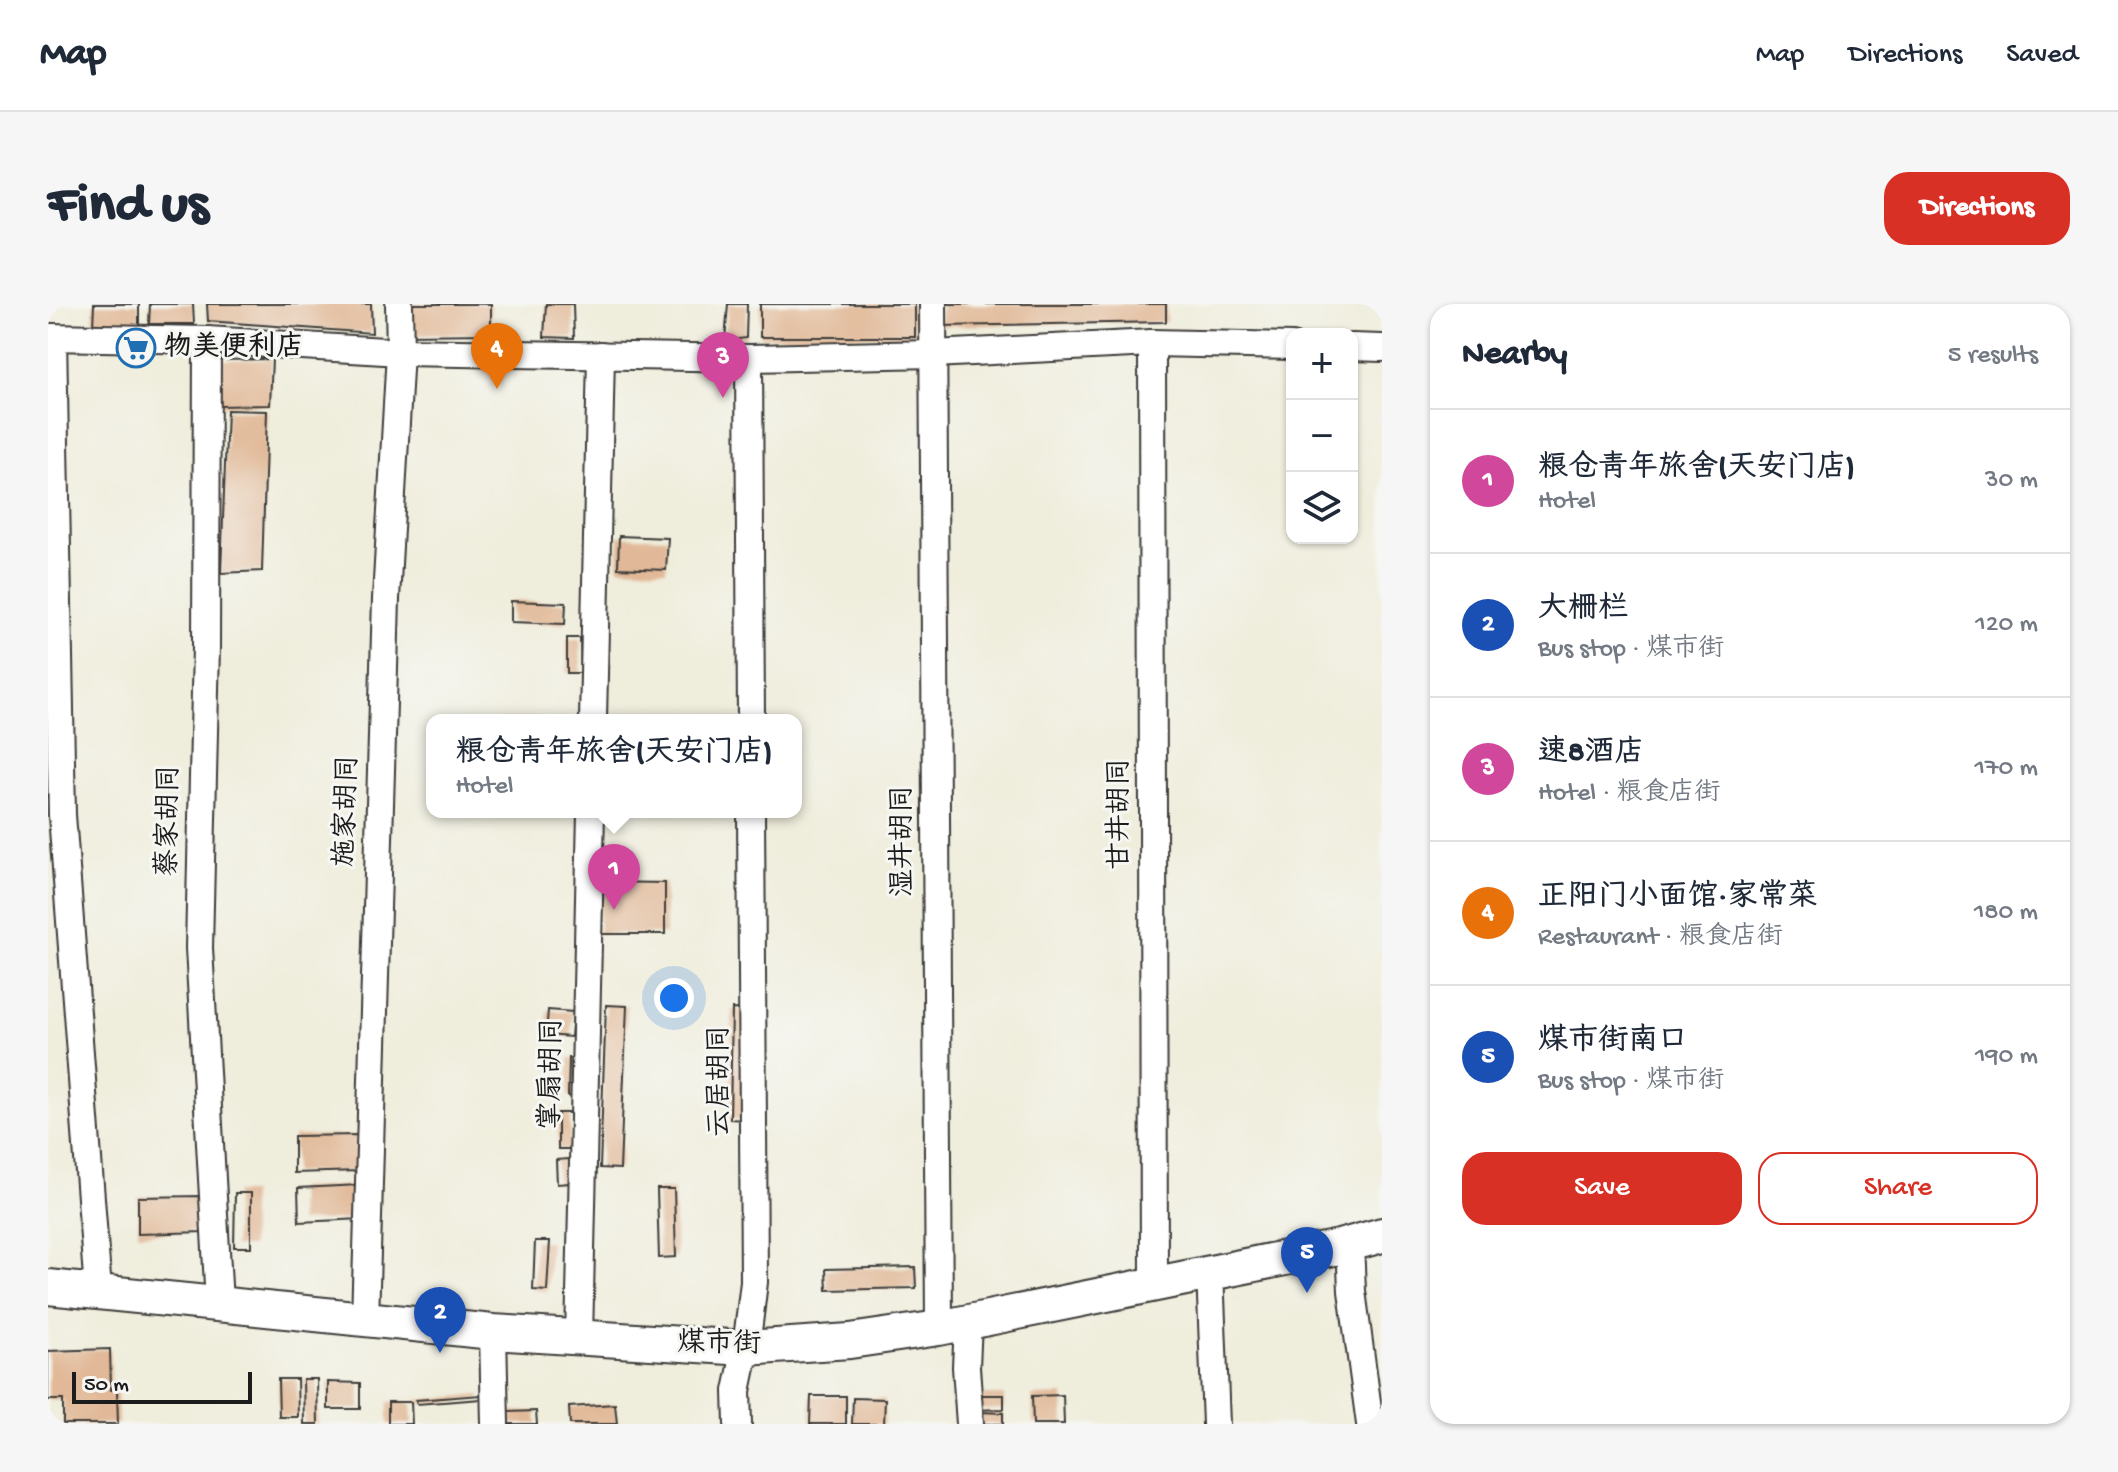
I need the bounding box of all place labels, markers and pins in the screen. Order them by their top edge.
pin: 4 [471,323,523,389]
supermarket icon: 物美便利店 [115,327,157,369]
place label: 物美便利店 [164,330,304,365]
pin: 3 [697,332,749,398]
pin: 1 [588,844,640,910]
pin: 5 [1281,1227,1333,1293]
pin: 2 [414,1287,466,1353]

